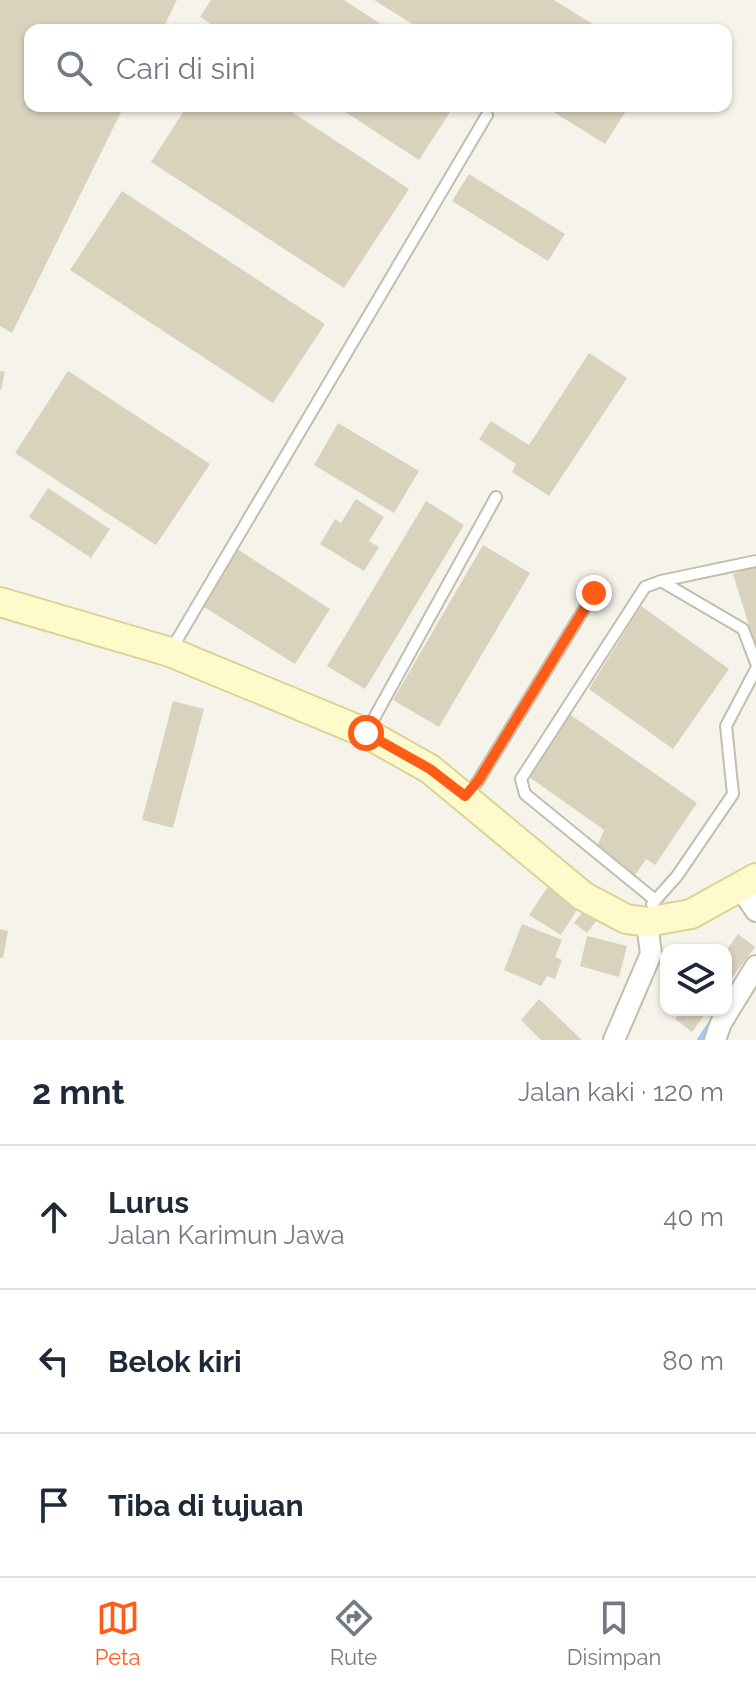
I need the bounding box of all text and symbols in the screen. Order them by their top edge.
search box [24,24,732,112]
icon: search [52,46,96,90]
text: Cari di sini [116,51,256,86]
route end [576,575,612,611]
route start [348,715,384,751]
map controls [660,944,732,1016]
button: layers [660,944,732,1016]
text: 2 mnt [32,1072,125,1112]
text: Jalan kaki · 120 m [518,1077,724,1107]
text: Lurus [108,1185,189,1220]
icon: ahead [32,1195,76,1239]
text: 40 m [663,1202,724,1232]
text: Jalan Karimun Jawa [108,1220,345,1250]
icon: left [32,1339,76,1383]
text: Belok kiri [108,1344,242,1379]
text: 80 m [662,1346,724,1376]
icon: arrive [32,1483,76,1527]
text: Tiba di tujuan [108,1488,304,1523]
tab: Peta [95,1596,140,1670]
tab: Rute [330,1596,377,1670]
tab: Disimpan [567,1596,661,1670]

